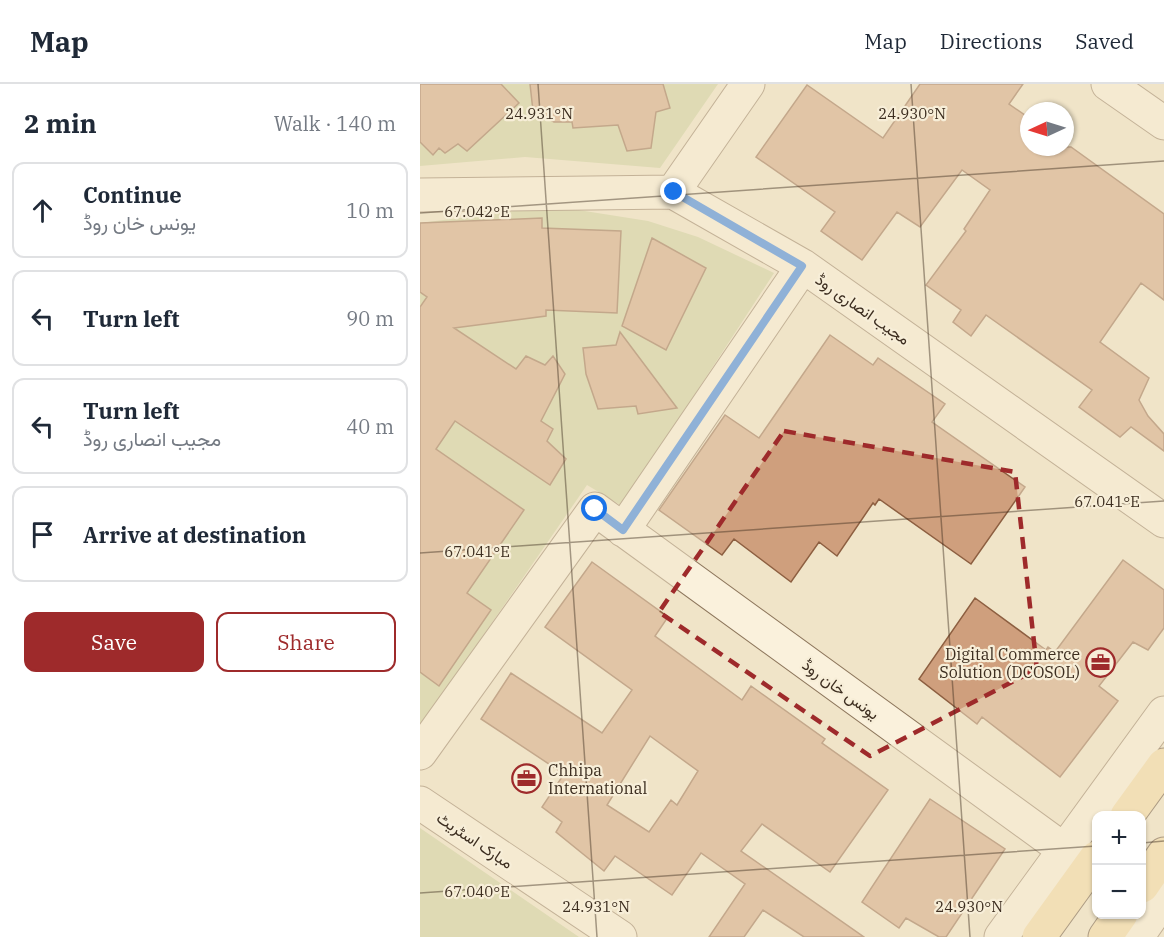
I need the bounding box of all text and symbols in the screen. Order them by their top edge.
text: Map [30,23,89,60]
text: Map [864,27,907,55]
text: Directions [940,27,1042,55]
text: Saved [1075,27,1134,55]
north arrow [1020,102,1074,156]
text: 24.931°N [505,104,573,123]
text: 24.930°N [878,104,946,123]
text: 2 min [24,106,97,140]
text: Walk · 140 m [274,110,396,137]
route end [660,178,686,204]
text: Continue [83,180,182,209]
icon: ahead [26,194,59,227]
text: 10 m [346,197,394,224]
text: 67.042°E [444,202,510,221]
text: یونس خان روڈ [83,209,196,236]
street label: مجیب انصاری روڈ [811,269,914,350]
icon: left [26,302,59,335]
text: Turn left [83,304,179,333]
text: 90 m [346,305,394,332]
text: Turn left [83,396,179,425]
icon: left [26,410,59,443]
text: 40 m [346,413,394,440]
text: مجیب انصاری روڈ [83,425,221,452]
text: 67.041°E [1074,492,1140,511]
route start [581,495,607,521]
icon: arrive [26,518,59,551]
text: Arrive at destination [83,520,306,549]
text: 67.041°E [444,542,510,561]
button: Save [24,612,204,672]
button: Share [216,612,396,672]
place label: Digital Commerce Solution (DCOSOL) [939,644,1080,682]
office icon: Digital Commerce Solution (DCOSOL) [1085,647,1117,679]
street label: یونس خان روڈ [798,654,884,725]
place label: Chhipa International [548,760,648,798]
office icon: Chhipa International [511,763,543,795]
street label: مبارک اسٹریٹ [432,807,517,874]
map controls [1092,811,1146,919]
button: + [1092,811,1146,865]
button: − [1092,865,1146,919]
text: 67.040°E [444,882,510,901]
text: 24.931°N [562,897,630,916]
text: 24.930°N [935,897,1003,916]

